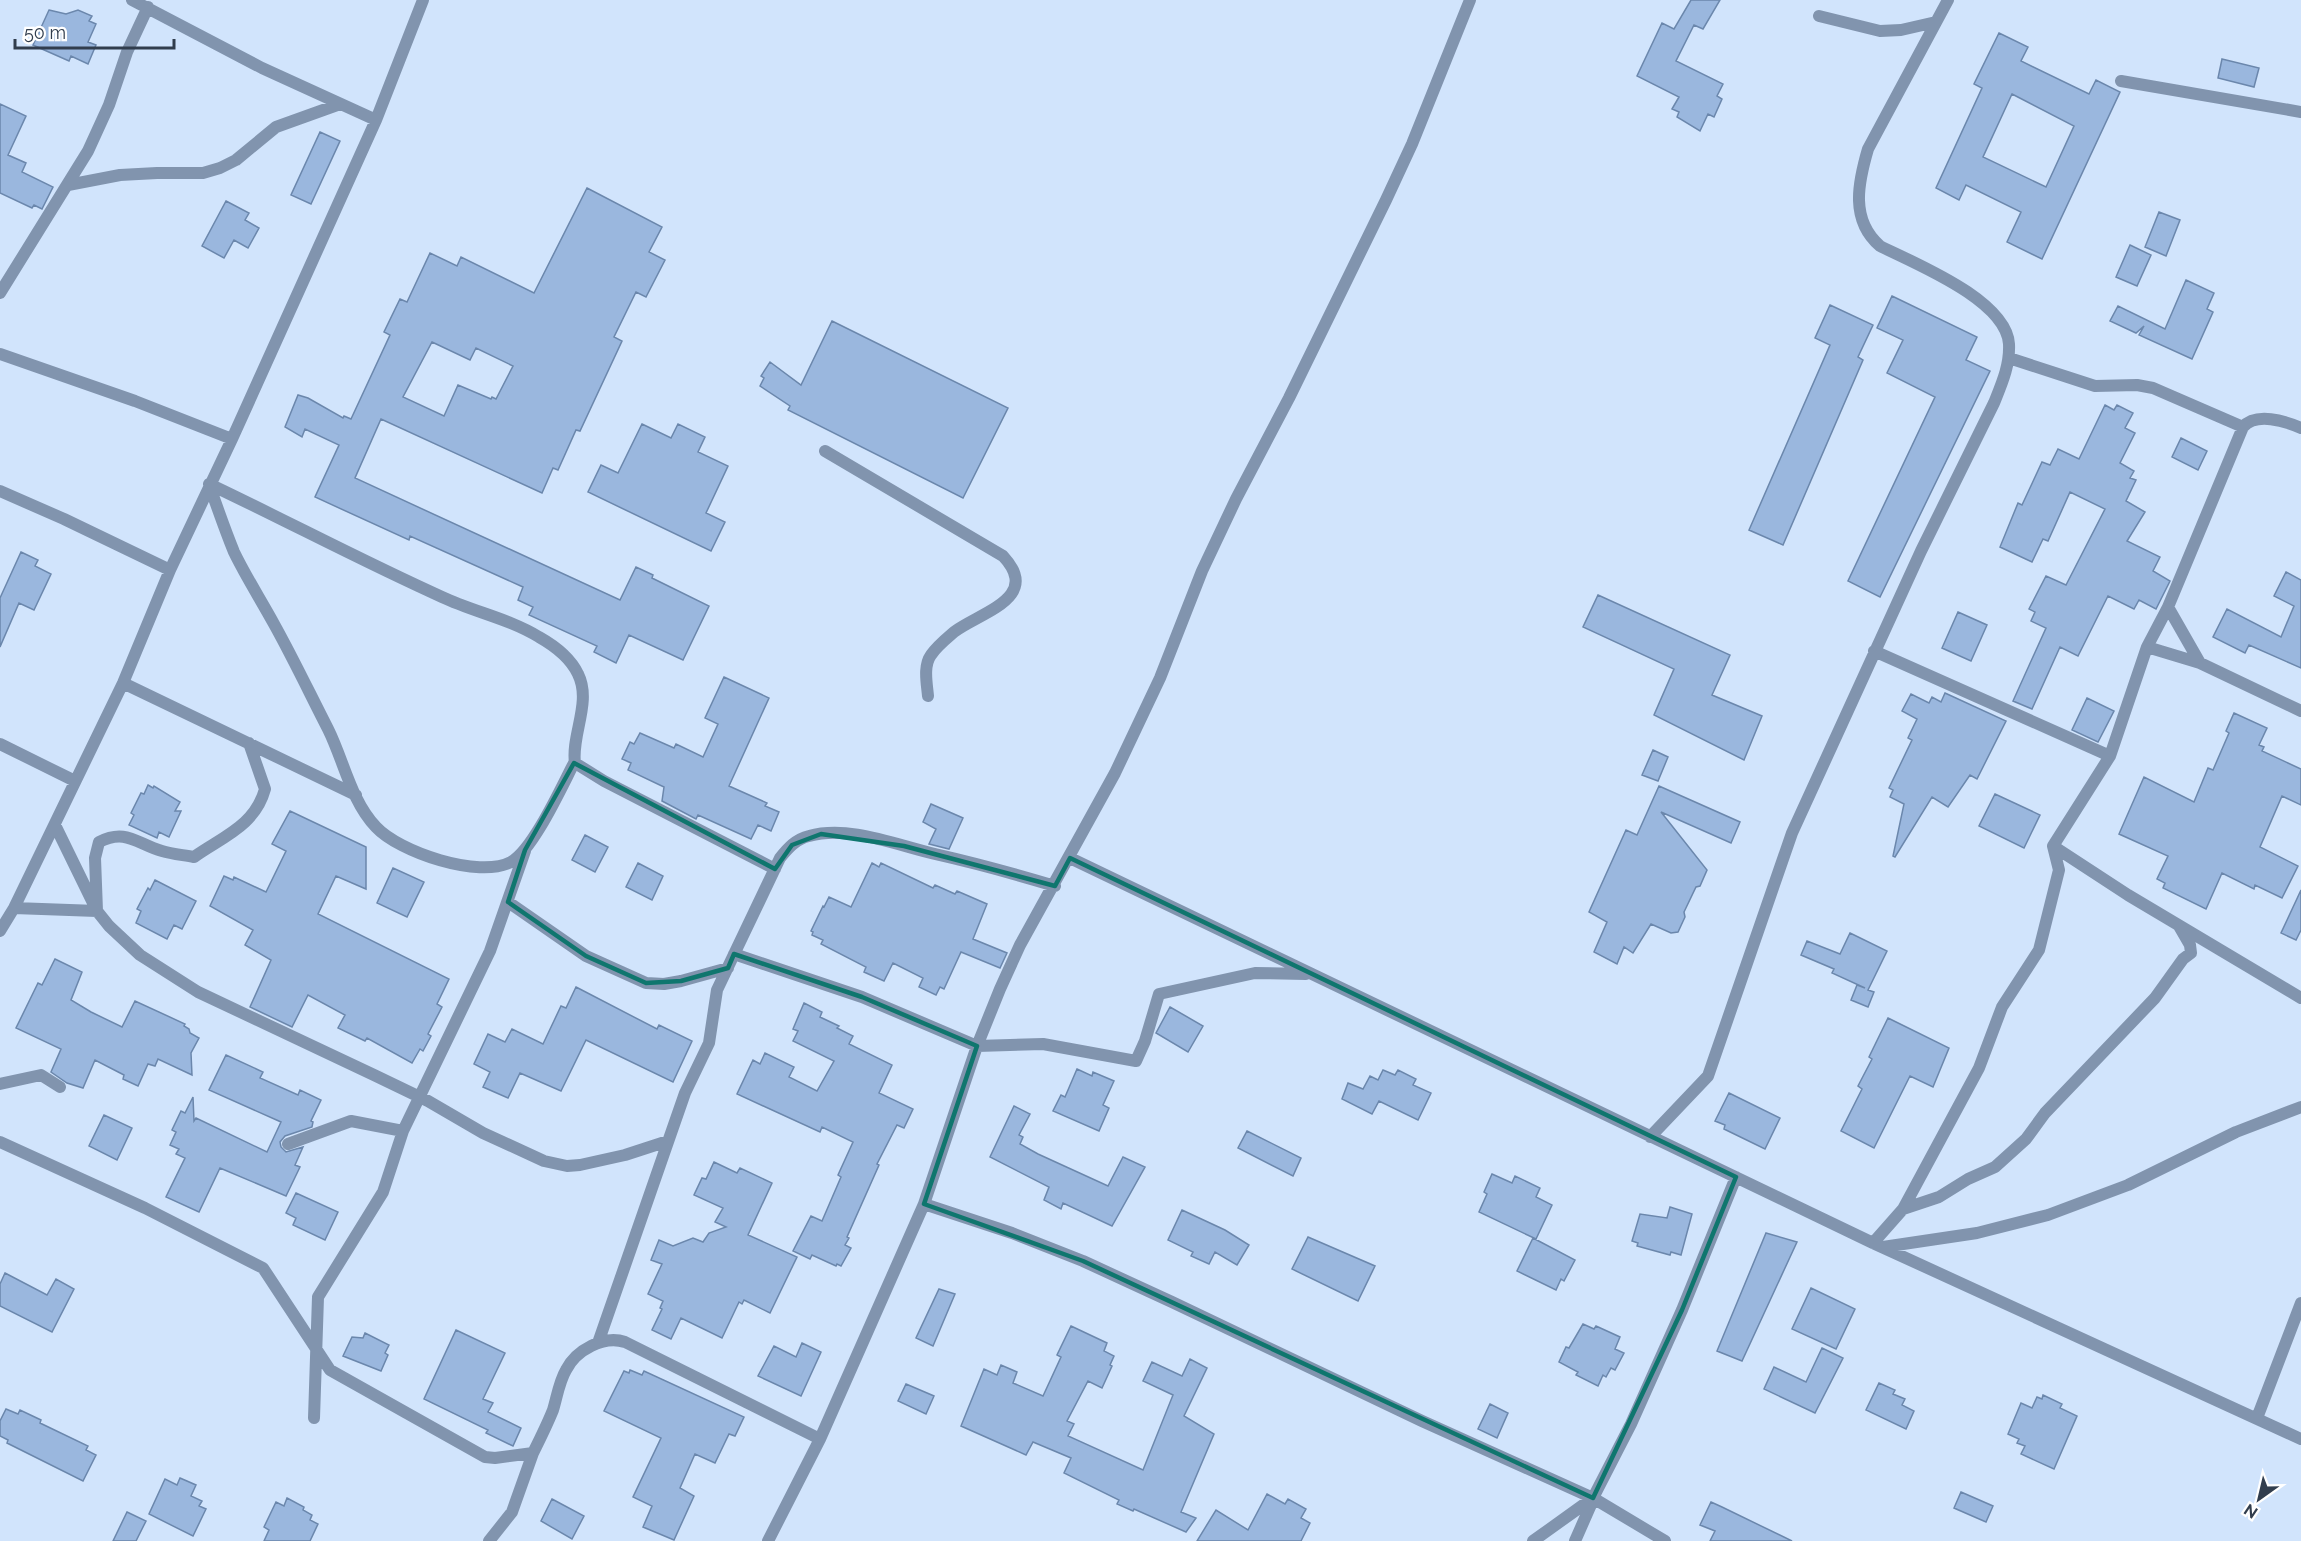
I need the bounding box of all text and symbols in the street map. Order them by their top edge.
scale bar [15,12,174,50]
text: 50 m [24,22,66,43]
north arrow [2229,1469,2289,1529]
text: N [2241,1500,2261,1522]

